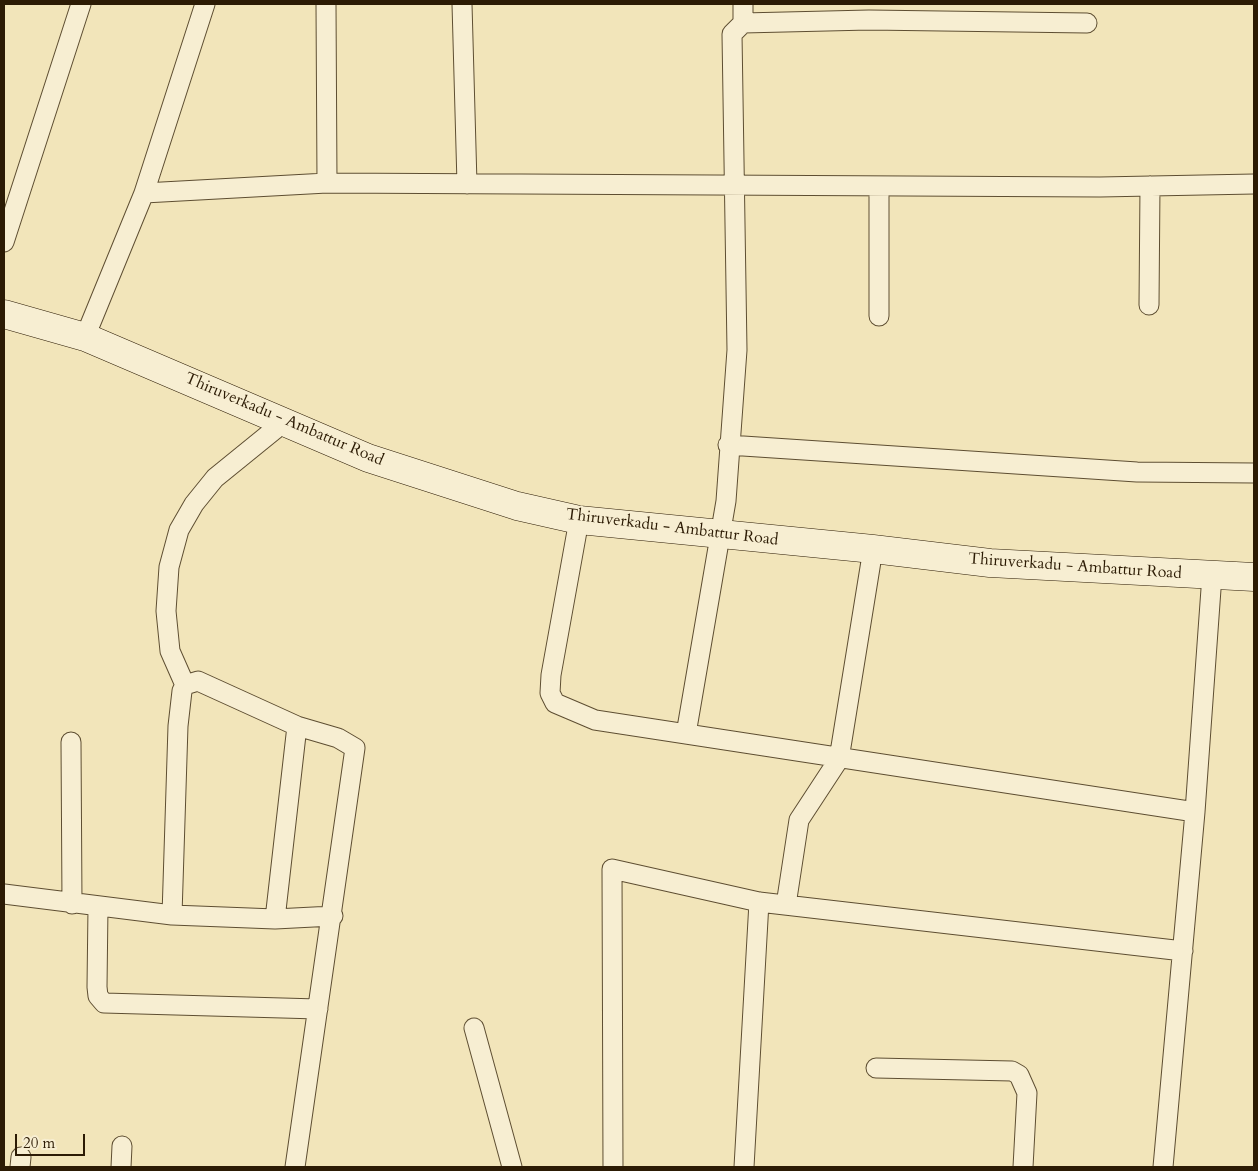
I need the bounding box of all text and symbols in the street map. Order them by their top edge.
street label: Thiruverkadu - Ambattur Road [182,369,386,471]
street label: Thiruverkadu - Ambattur Road [565,505,779,551]
street label: Thiruverkadu - Ambattur Road [968,550,1182,584]
scale bar [18,1124,88,1156]
text: 20 m [23,1133,55,1153]

